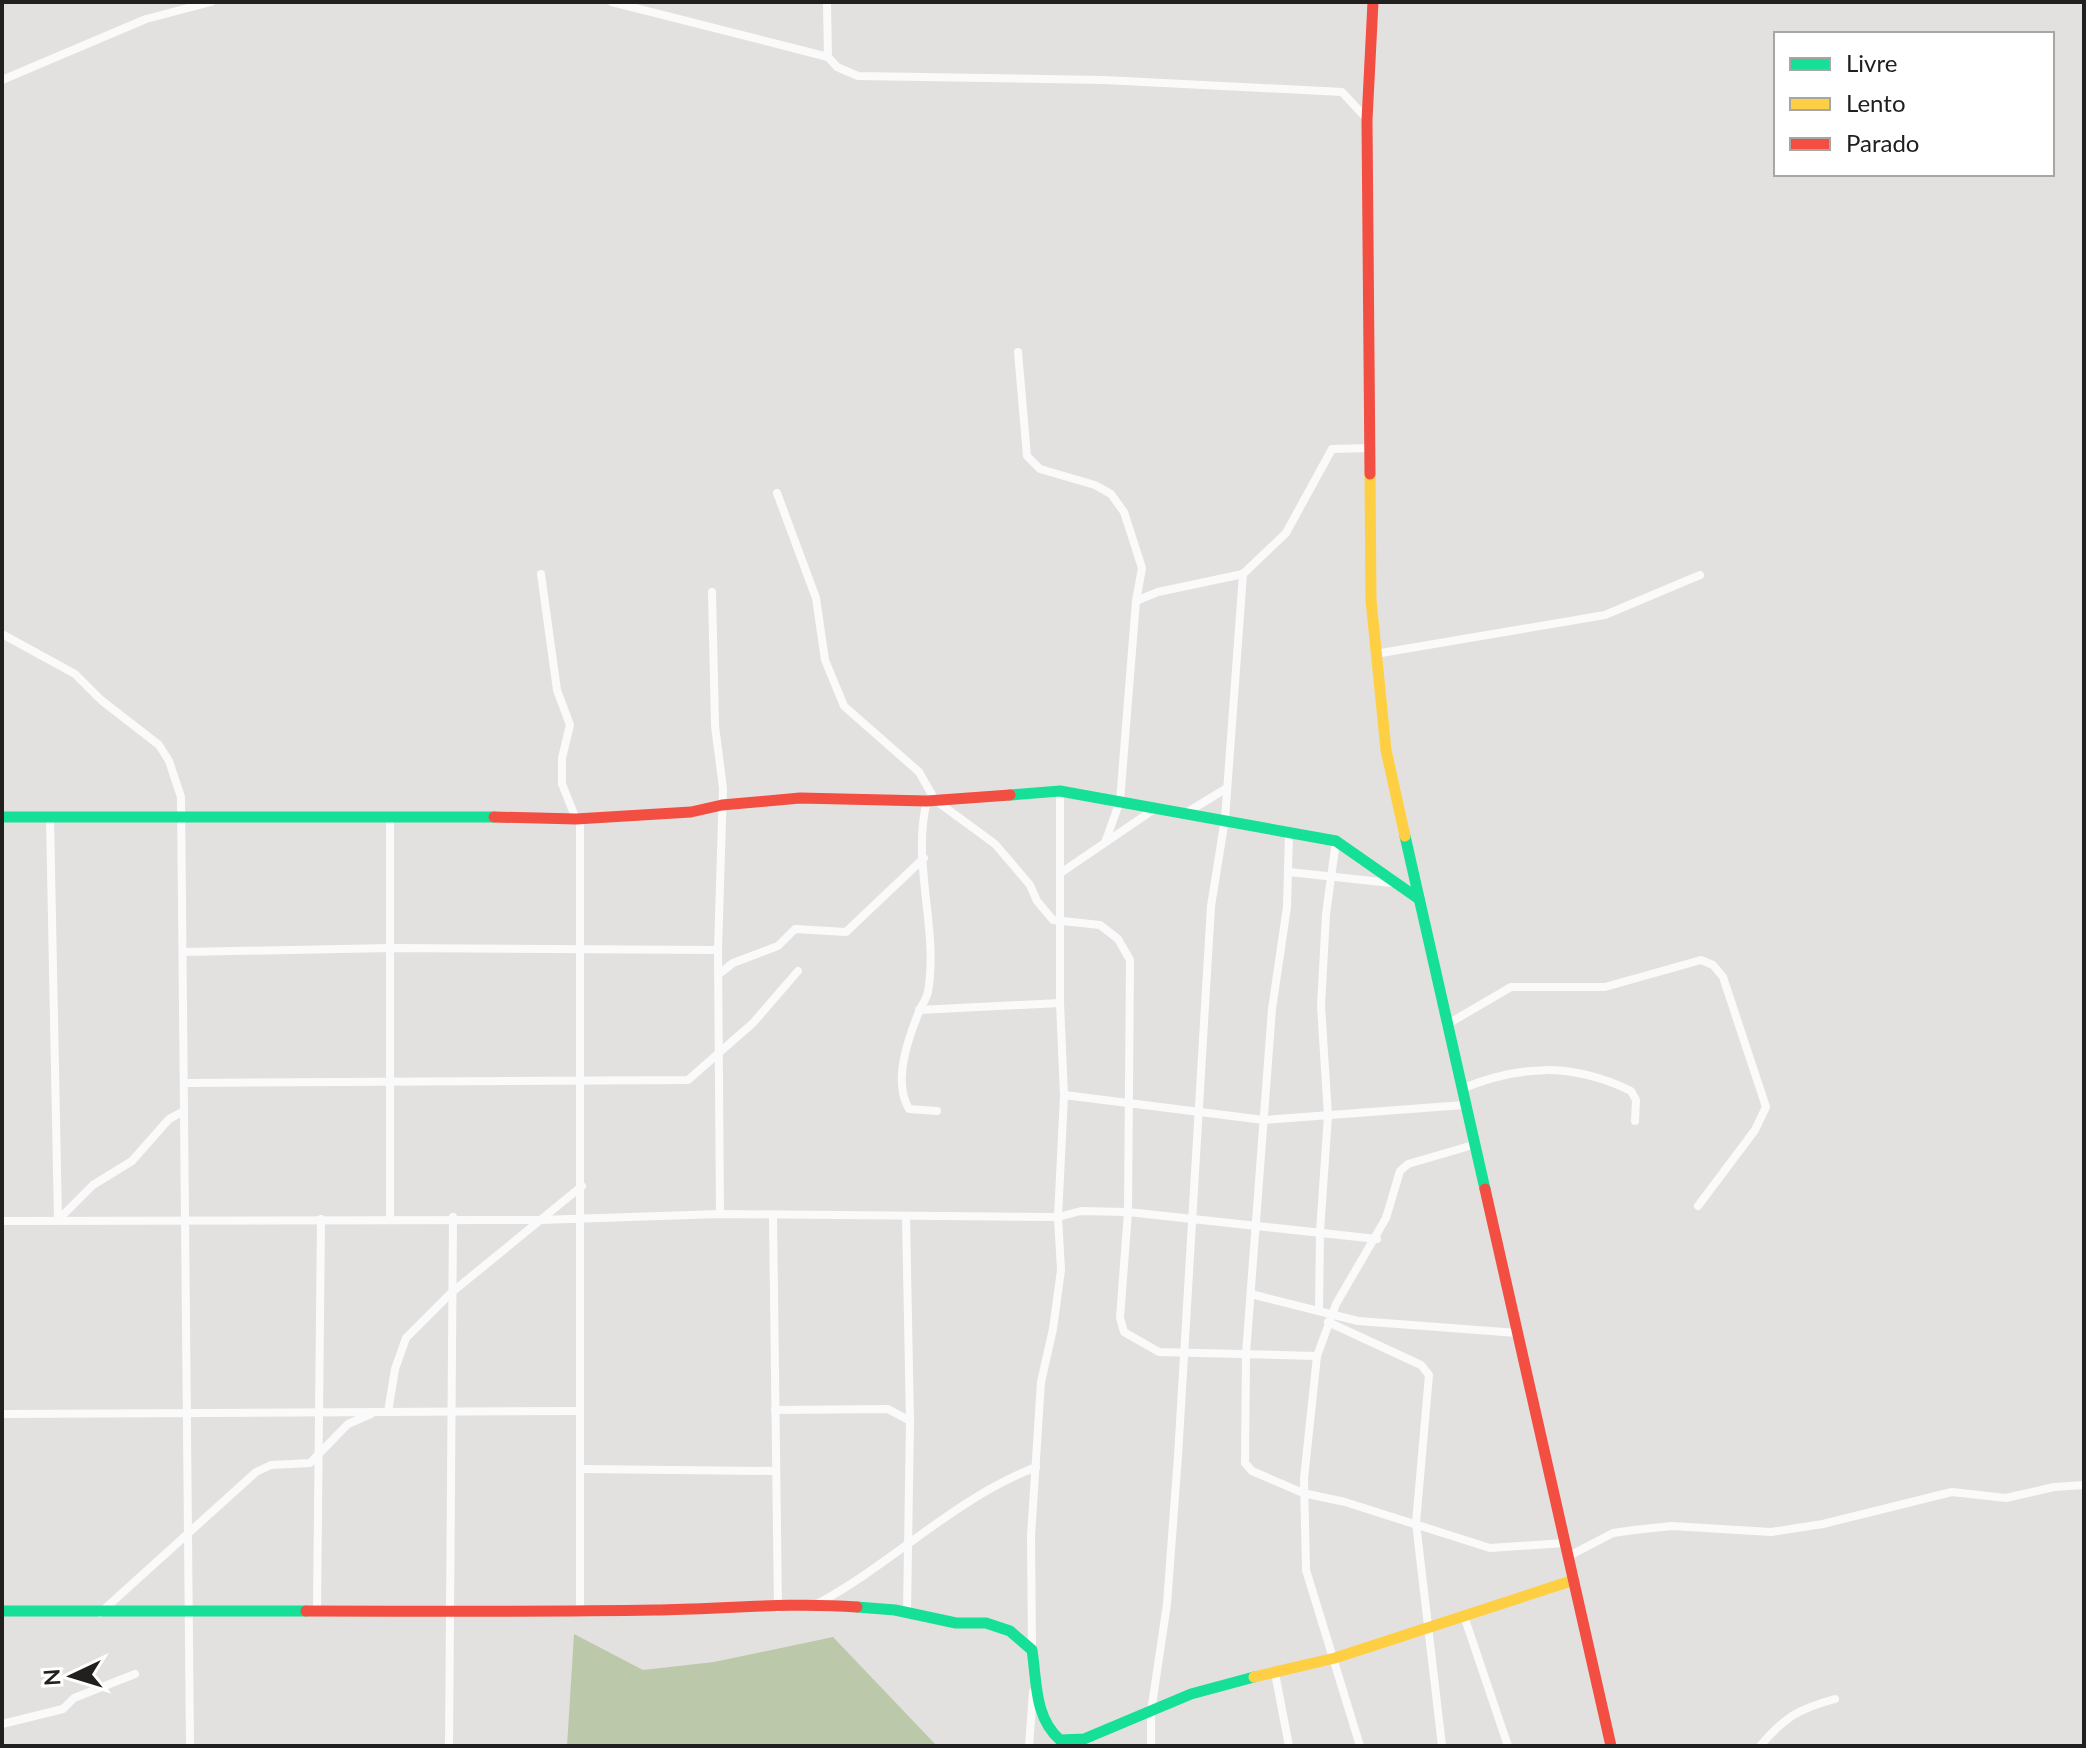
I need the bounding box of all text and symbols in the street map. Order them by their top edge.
legend [1774,32,2054,176]
text: Livre [1846,48,1897,77]
text: Lento [1846,88,1906,117]
text: Parado [1846,128,1919,157]
north arrow [32,1636,112,1716]
text: N [37,1668,66,1687]

